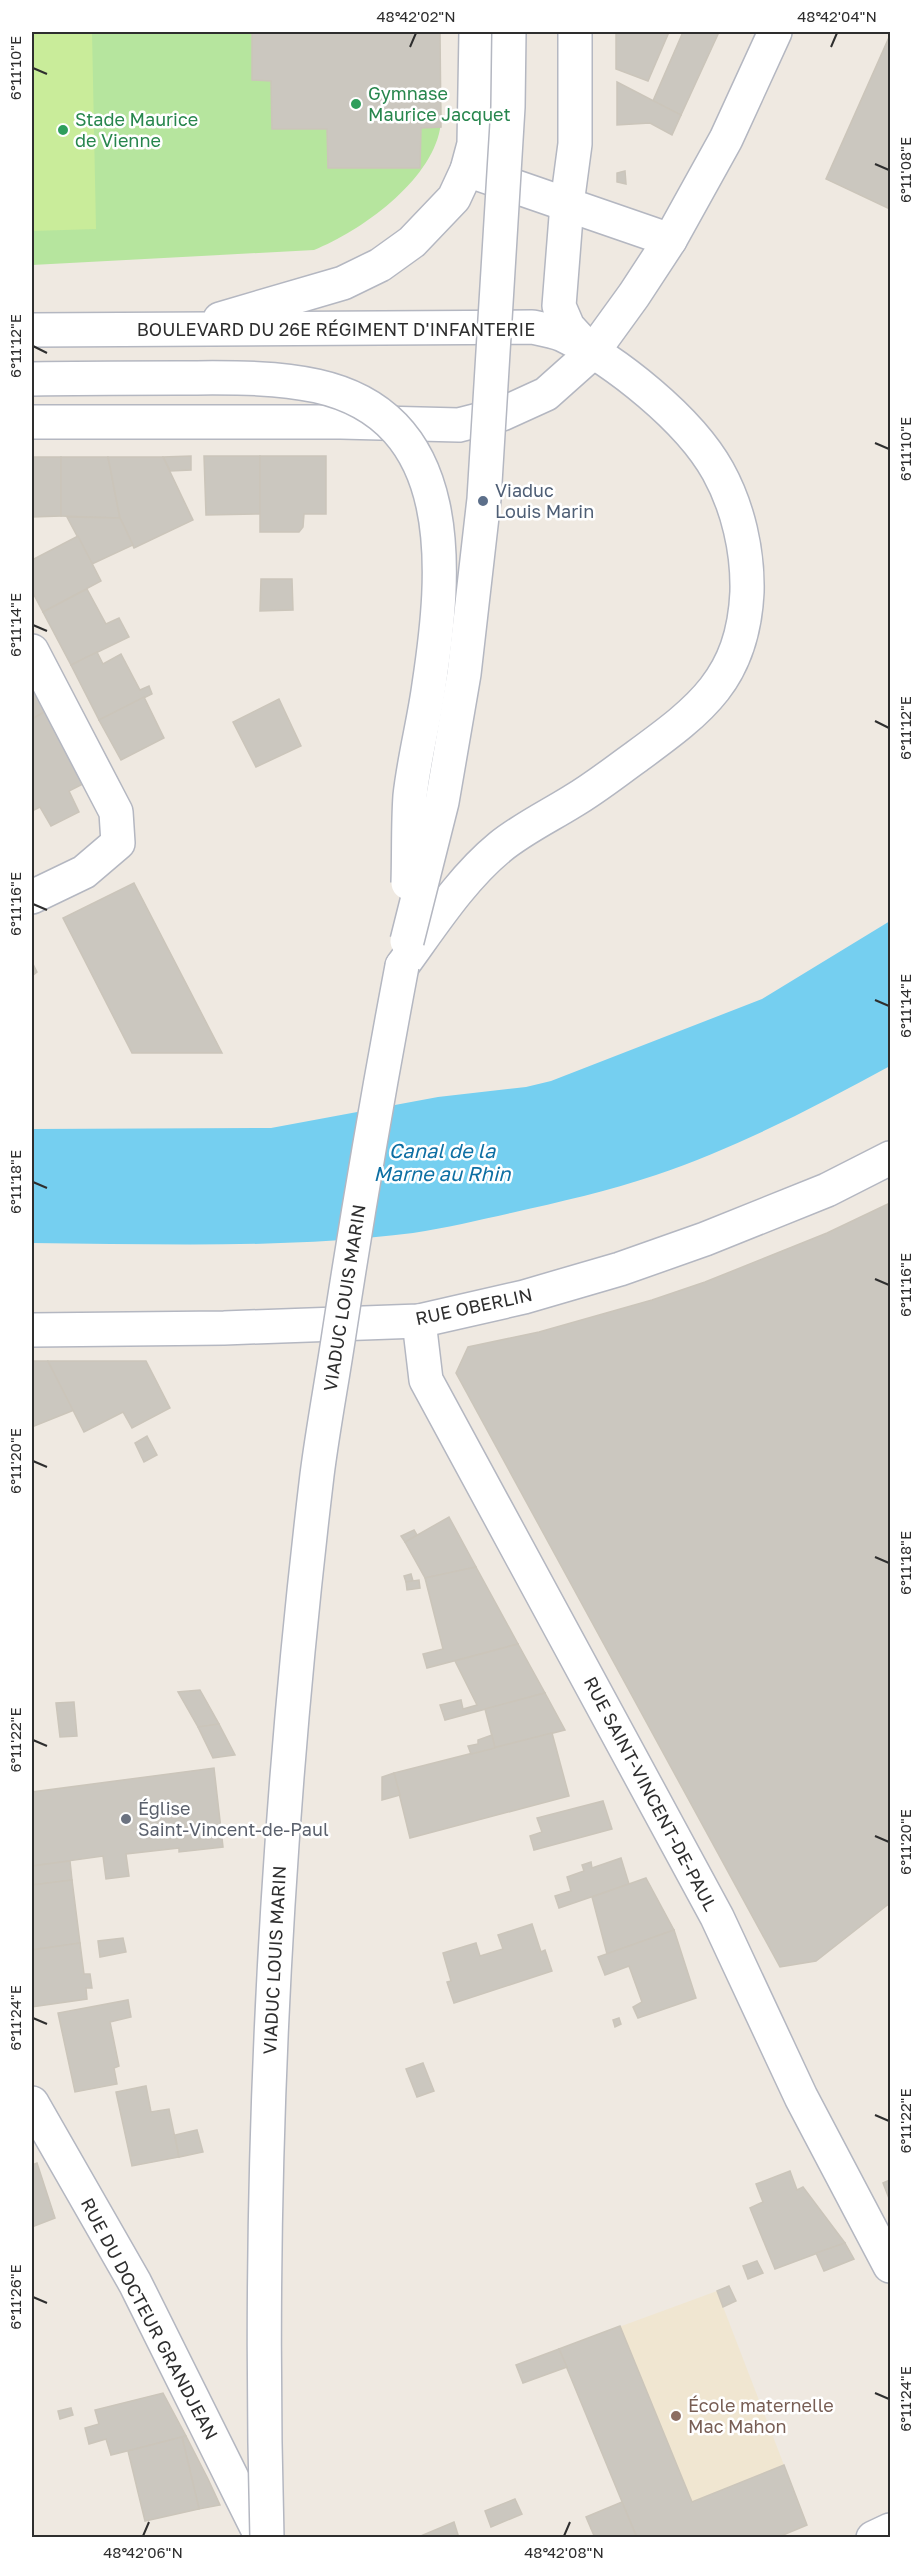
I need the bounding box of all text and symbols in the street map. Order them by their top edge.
text: 48°42'02"N [376,7,456,25]
text: 48°42'04"N [797,7,877,25]
text: 6°11'10"E [6,36,24,100]
place label: Gymnase Maurice Jacquet [368,82,511,125]
marker: Gymnase Maurice Jacquet [349,97,363,111]
place label: Stade Maurice de Vienne [75,108,198,151]
marker: Stade Maurice de Vienne [56,123,70,137]
text: 6°11'08"E [896,137,914,203]
text: 6°11'12"E [6,314,24,378]
street label: BOULEVARD DU 26E RÉGIMENT D'INFANTERIE [137,318,535,340]
text: 6°11'10"E [896,417,914,481]
place label: Viaduc Louis Marin [495,479,594,522]
marker: Viaduc Louis Marin [476,494,490,508]
text: 6°11'14"E [6,593,24,657]
text: 6°11'12"E [896,696,914,760]
text: 6°11'16"E [6,872,24,936]
text: 6°11'14"E [896,974,914,1038]
water label: Canal de la Marne au Rhin [373,1138,511,1185]
text: 6°11'18"E [6,1150,24,1214]
street label: VIADUC LOUIS MARIN [318,1203,370,1393]
text: 6°11'16"E [896,1253,914,1317]
street label: RUE OBERLIN [413,1283,534,1329]
text: 6°11'20"E [6,1428,24,1494]
text: 6°11'18"E [896,1531,914,1595]
street label: RUE SAINT-VINCENT-DE-PAUL [580,1673,722,1914]
text: 6°11'22"E [6,1707,24,1773]
place label: Église Saint-Vincent-de-Paul [138,1797,329,1840]
text: 6°11'20"E [896,1809,914,1875]
marker: Église Saint-Vincent-de-Paul [119,1812,133,1826]
street label: VIADUC LOUIS MARIN [258,1865,290,2055]
text: 6°11'24"E [6,1985,24,2051]
text: 6°11'22"E [896,2088,914,2154]
street label: RUE DU DOCTEUR GRANDJEAN [77,2194,223,2443]
text: 6°11'26"E [6,2264,24,2330]
text: 6°11'24"E [896,2366,914,2432]
place label: École maternelle Mac Mahon [688,2394,834,2437]
marker: École maternelle Mac Mahon [669,2409,683,2423]
text: 48°42'06"N [103,2543,183,2561]
text: 48°42'08"N [524,2543,604,2561]

